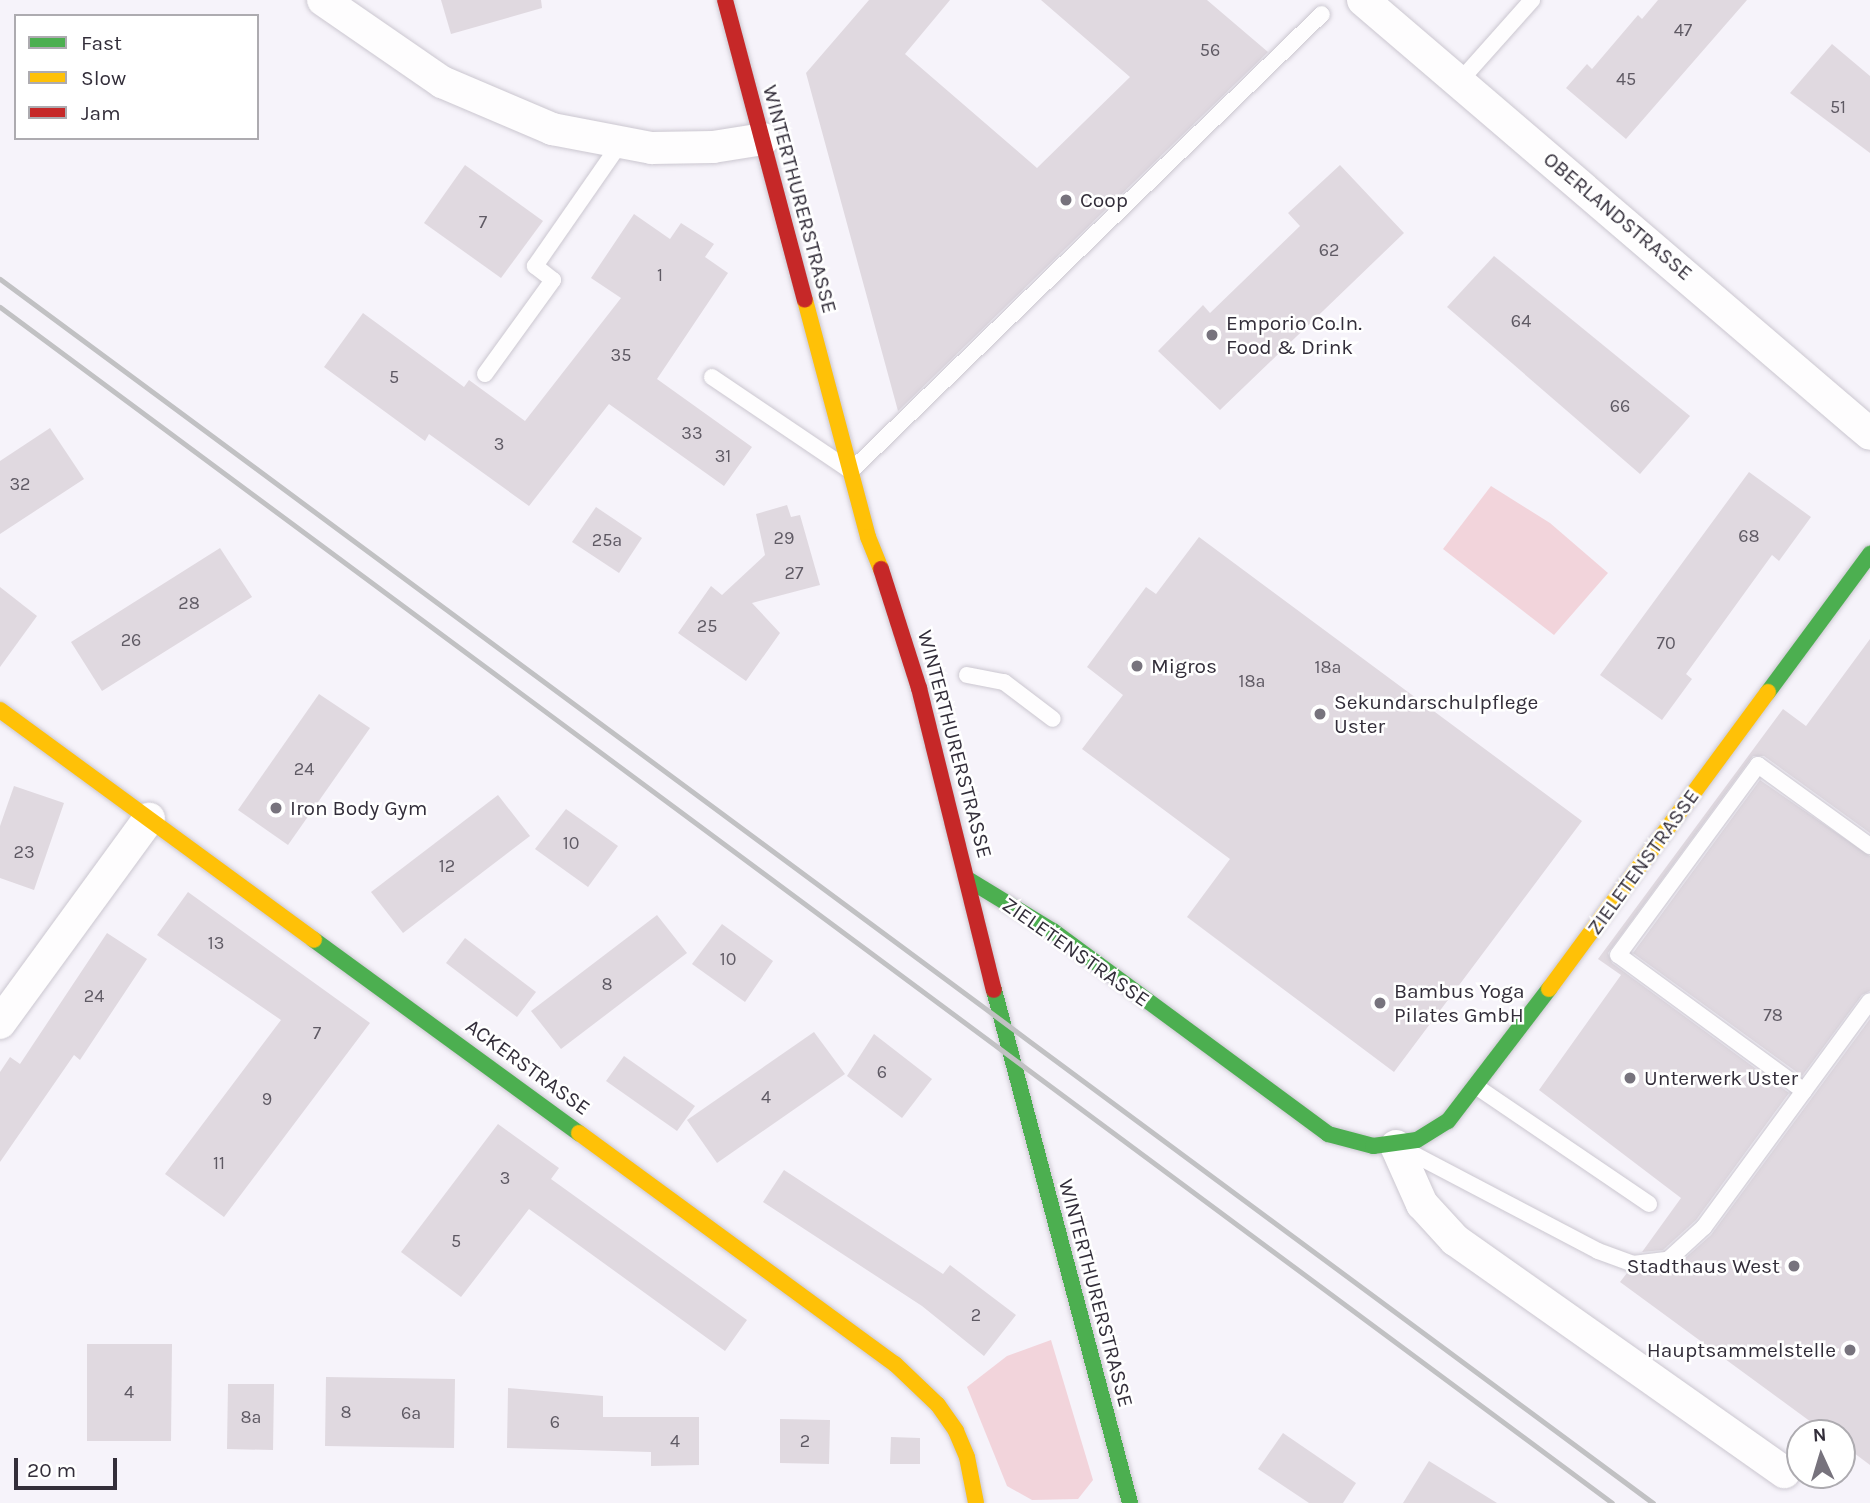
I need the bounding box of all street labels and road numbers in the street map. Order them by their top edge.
street label: WINTERTHURERSTRASSE [757,82,843,316]
street label: OBERLANDSTRASSE [1538,146,1698,286]
street label: WINTERTHURERSTRASSE [912,627,998,861]
street label: ZIELETENSTRASSE [1582,784,1704,940]
street label: ZIELETENSTRASSE [998,892,1154,1012]
street label: ACKERSTRASSE [461,1013,595,1121]
street label: WINTERTHURERSTRASSE [1053,1176,1139,1410]

